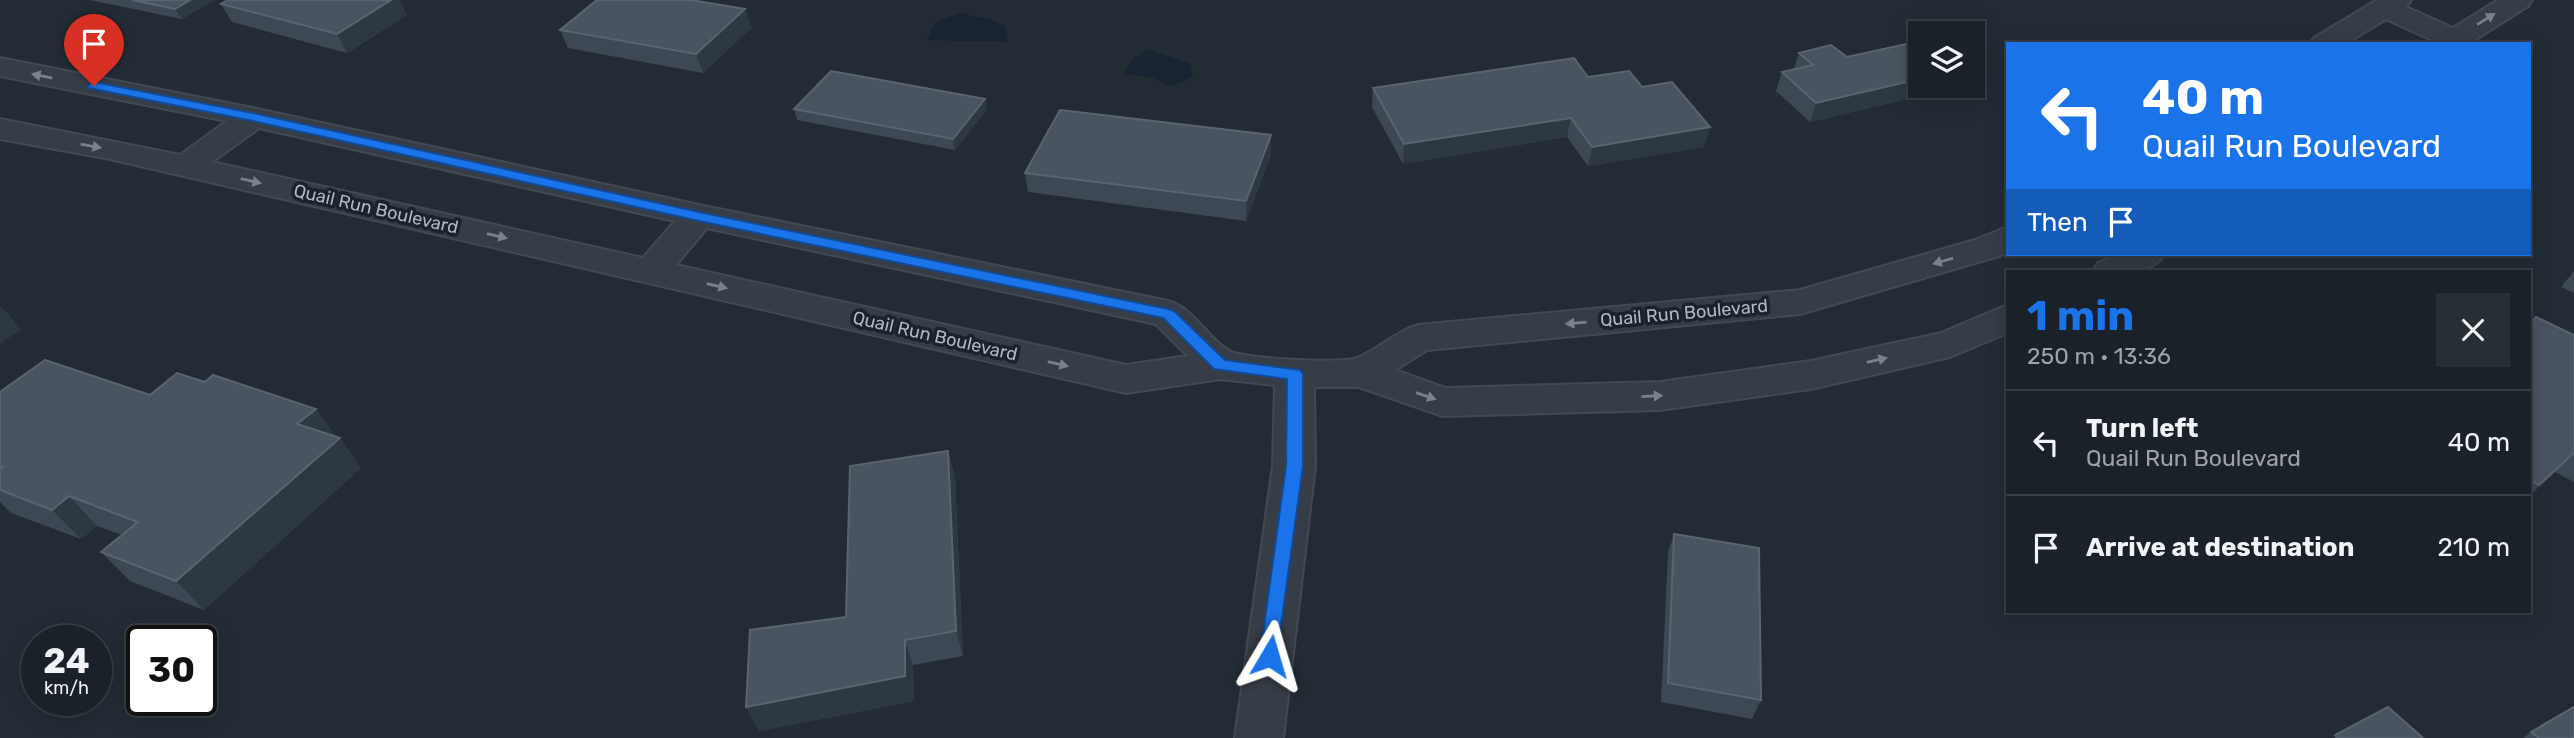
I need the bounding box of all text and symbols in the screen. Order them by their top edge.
one-way arrow [2476,13,2496,26]
pin [64,14,124,86]
map controls [1908,21,1985,98]
button: layers [1908,21,1985,98]
icon: arrive [75,25,113,63]
text: 40 m [2142,68,2264,126]
one-way arrow [31,70,53,81]
icon: left [2027,70,2118,161]
text: Quail Run Boulevard [2142,127,2441,165]
one-way arrow [80,141,102,152]
one-way arrow [240,176,262,187]
street label: Quail Run Boulevard [292,179,460,239]
icon: arrive [2102,203,2140,241]
text: Then [2027,207,2088,238]
one-way arrow [486,231,508,242]
one-way arrow [1932,256,1953,266]
one-way arrow [706,281,728,292]
text: 1 min [2027,291,2134,341]
button: close [2436,293,2510,367]
street label: Quail Run Boulevard [1599,295,1769,331]
street label: Quail Run Boulevard [851,306,1019,366]
one-way arrow [1564,318,1586,329]
text: 250 m · 13:36 [2027,342,2171,370]
one-way arrow [1866,355,1888,366]
one-way arrow [1048,358,1070,369]
one-way arrow [1415,391,1436,402]
one-way arrow [1642,391,1664,402]
text: Turn left [2086,413,2198,444]
icon: left [2027,424,2065,462]
text: 40 m [2448,427,2510,458]
text: Quail Run Boulevard [2086,444,2301,472]
icon: arrive [2027,529,2065,567]
text: Arrive at destination [2086,532,2354,563]
text: 210 m [2438,532,2510,563]
position arrow [1233,619,1307,693]
speed limit sign: 30 [126,625,217,716]
text: 24 [43,640,90,682]
text: km/h [44,677,89,699]

